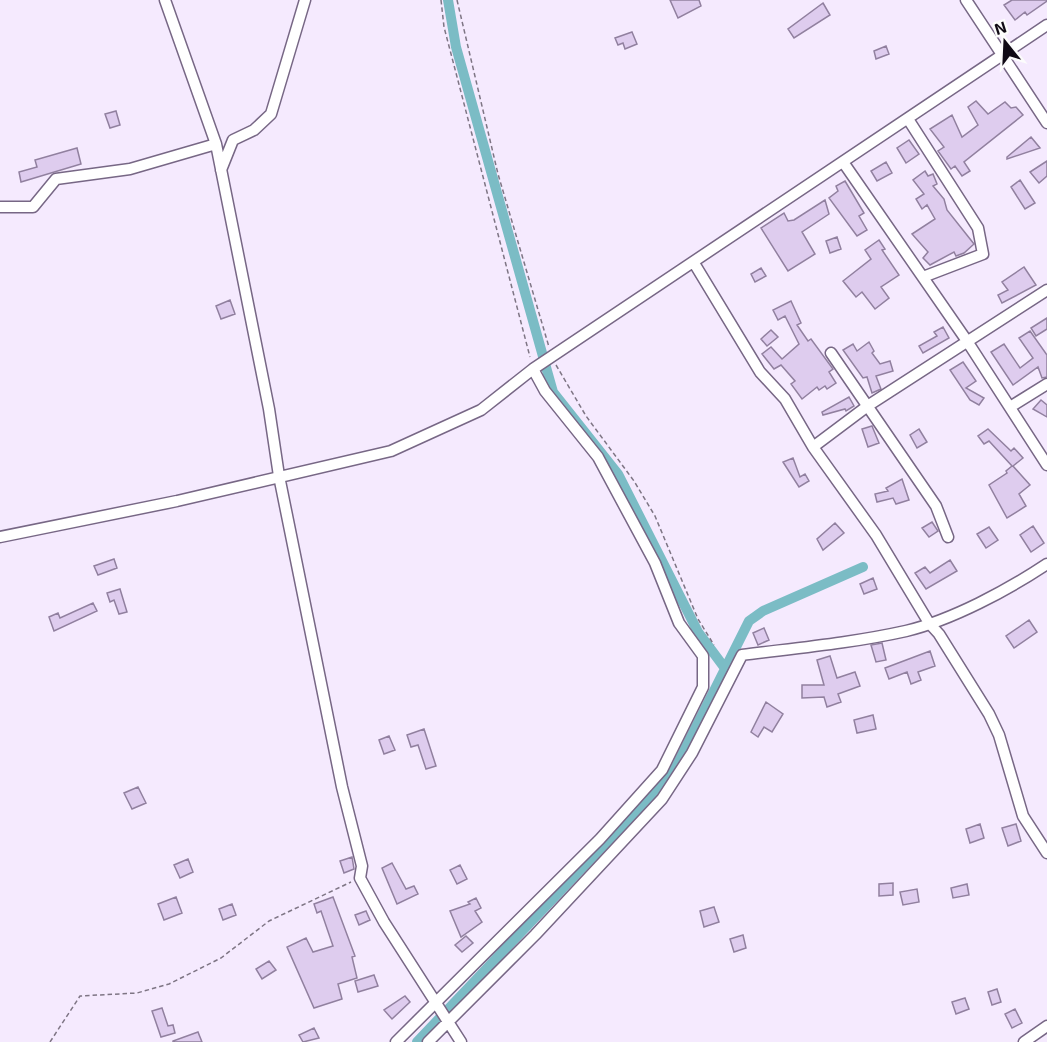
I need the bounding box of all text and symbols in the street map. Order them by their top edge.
north arrow [975,12,1035,72]
text: N [992,16,1009,38]

